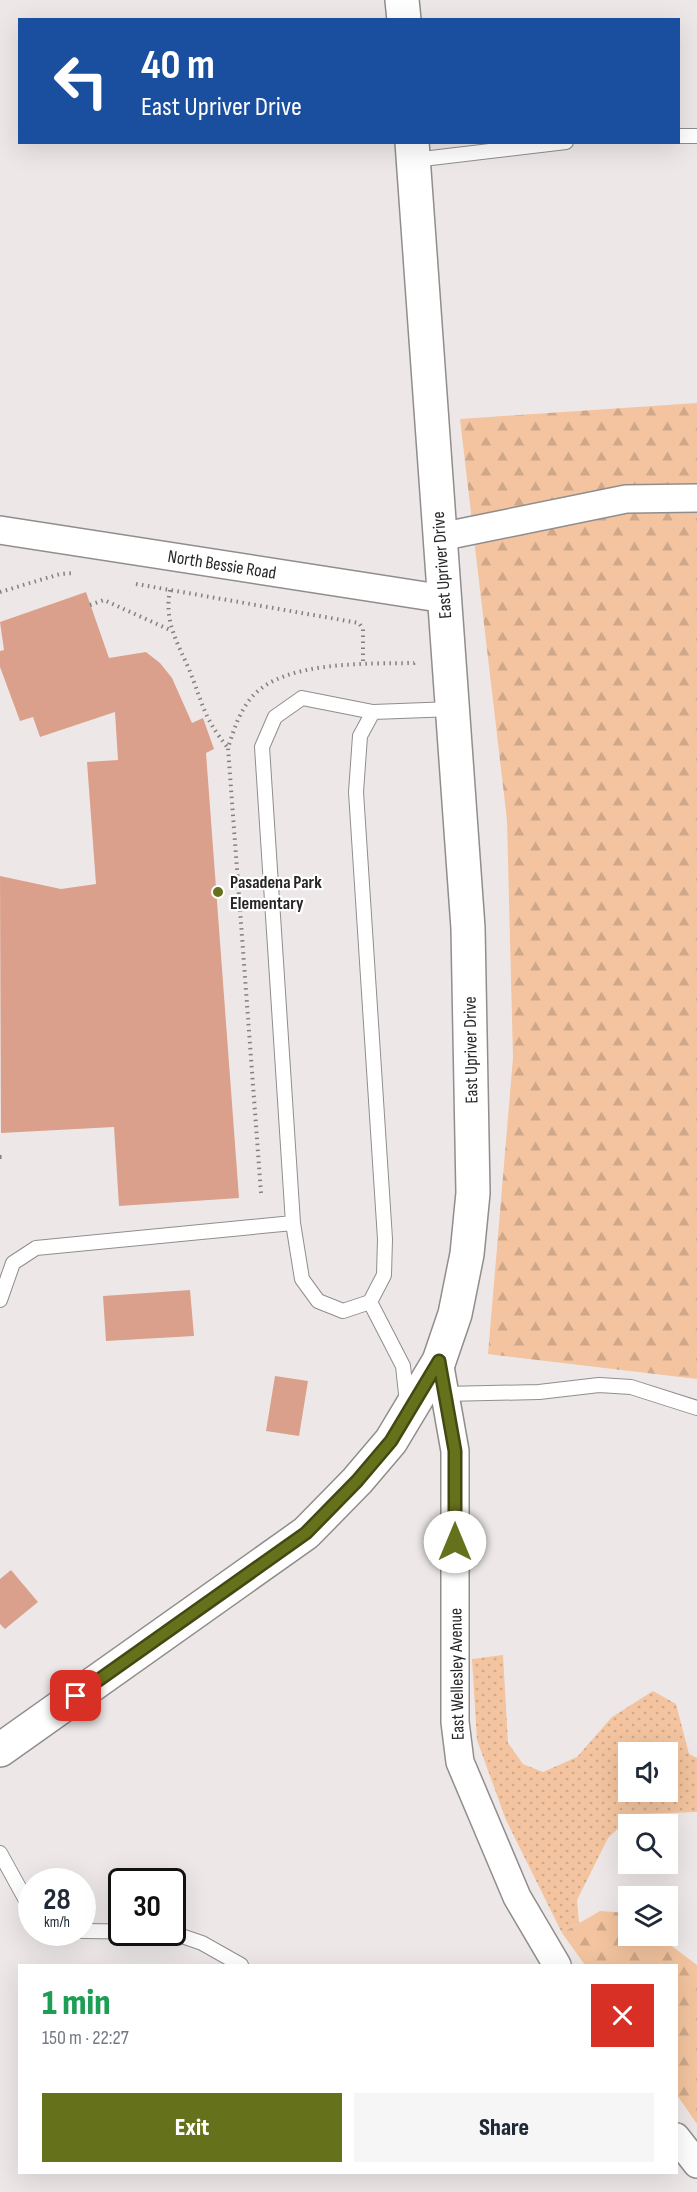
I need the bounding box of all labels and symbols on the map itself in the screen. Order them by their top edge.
street label: East Upriver Drive [428,511,456,619]
street label: North Bessie Road [166,546,278,584]
place label: Pasadena Park Elementary [230,872,322,914]
marker: Pasadena Park Elementary [211,885,225,899]
street label: East Upriver Drive [460,996,482,1104]
position arrow [423,1510,487,1574]
street label: East Wellesley Avenue [445,1608,469,1740]
pin [50,1670,101,1721]
speed limit sign: 30 [108,1868,186,1946]

